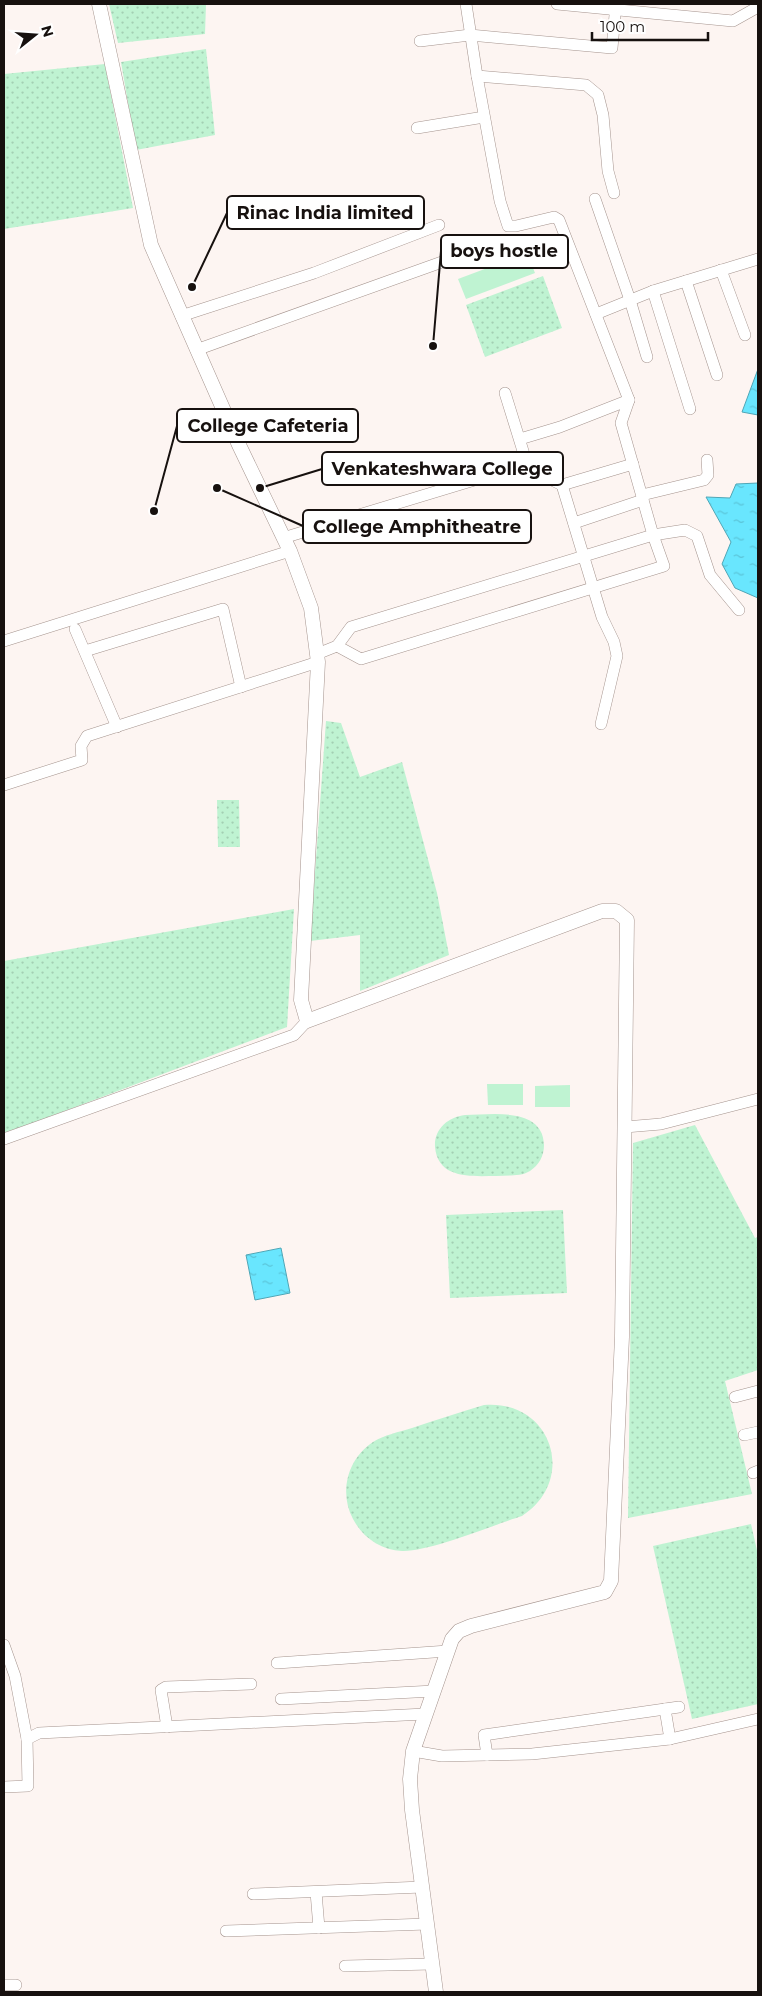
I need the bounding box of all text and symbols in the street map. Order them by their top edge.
north arrow [10,10,60,60]
scale bar [592,10,708,42]
text: 100 m [600,17,645,36]
text: N [37,23,58,39]
callout: Rinac India limited [227,196,424,229]
text: Rinac India limited [237,202,413,224]
callout: boys hostle [441,235,568,268]
text: boys hostle [450,240,558,262]
callout: College Cafeteria [177,409,358,442]
text: College Cafeteria [187,415,349,437]
callout: Venkateshwara College [322,452,563,485]
text: Venkateshwara College [330,458,553,480]
callout: College Amphitheatre [303,510,531,543]
text: College Amphitheatre [313,516,521,538]

